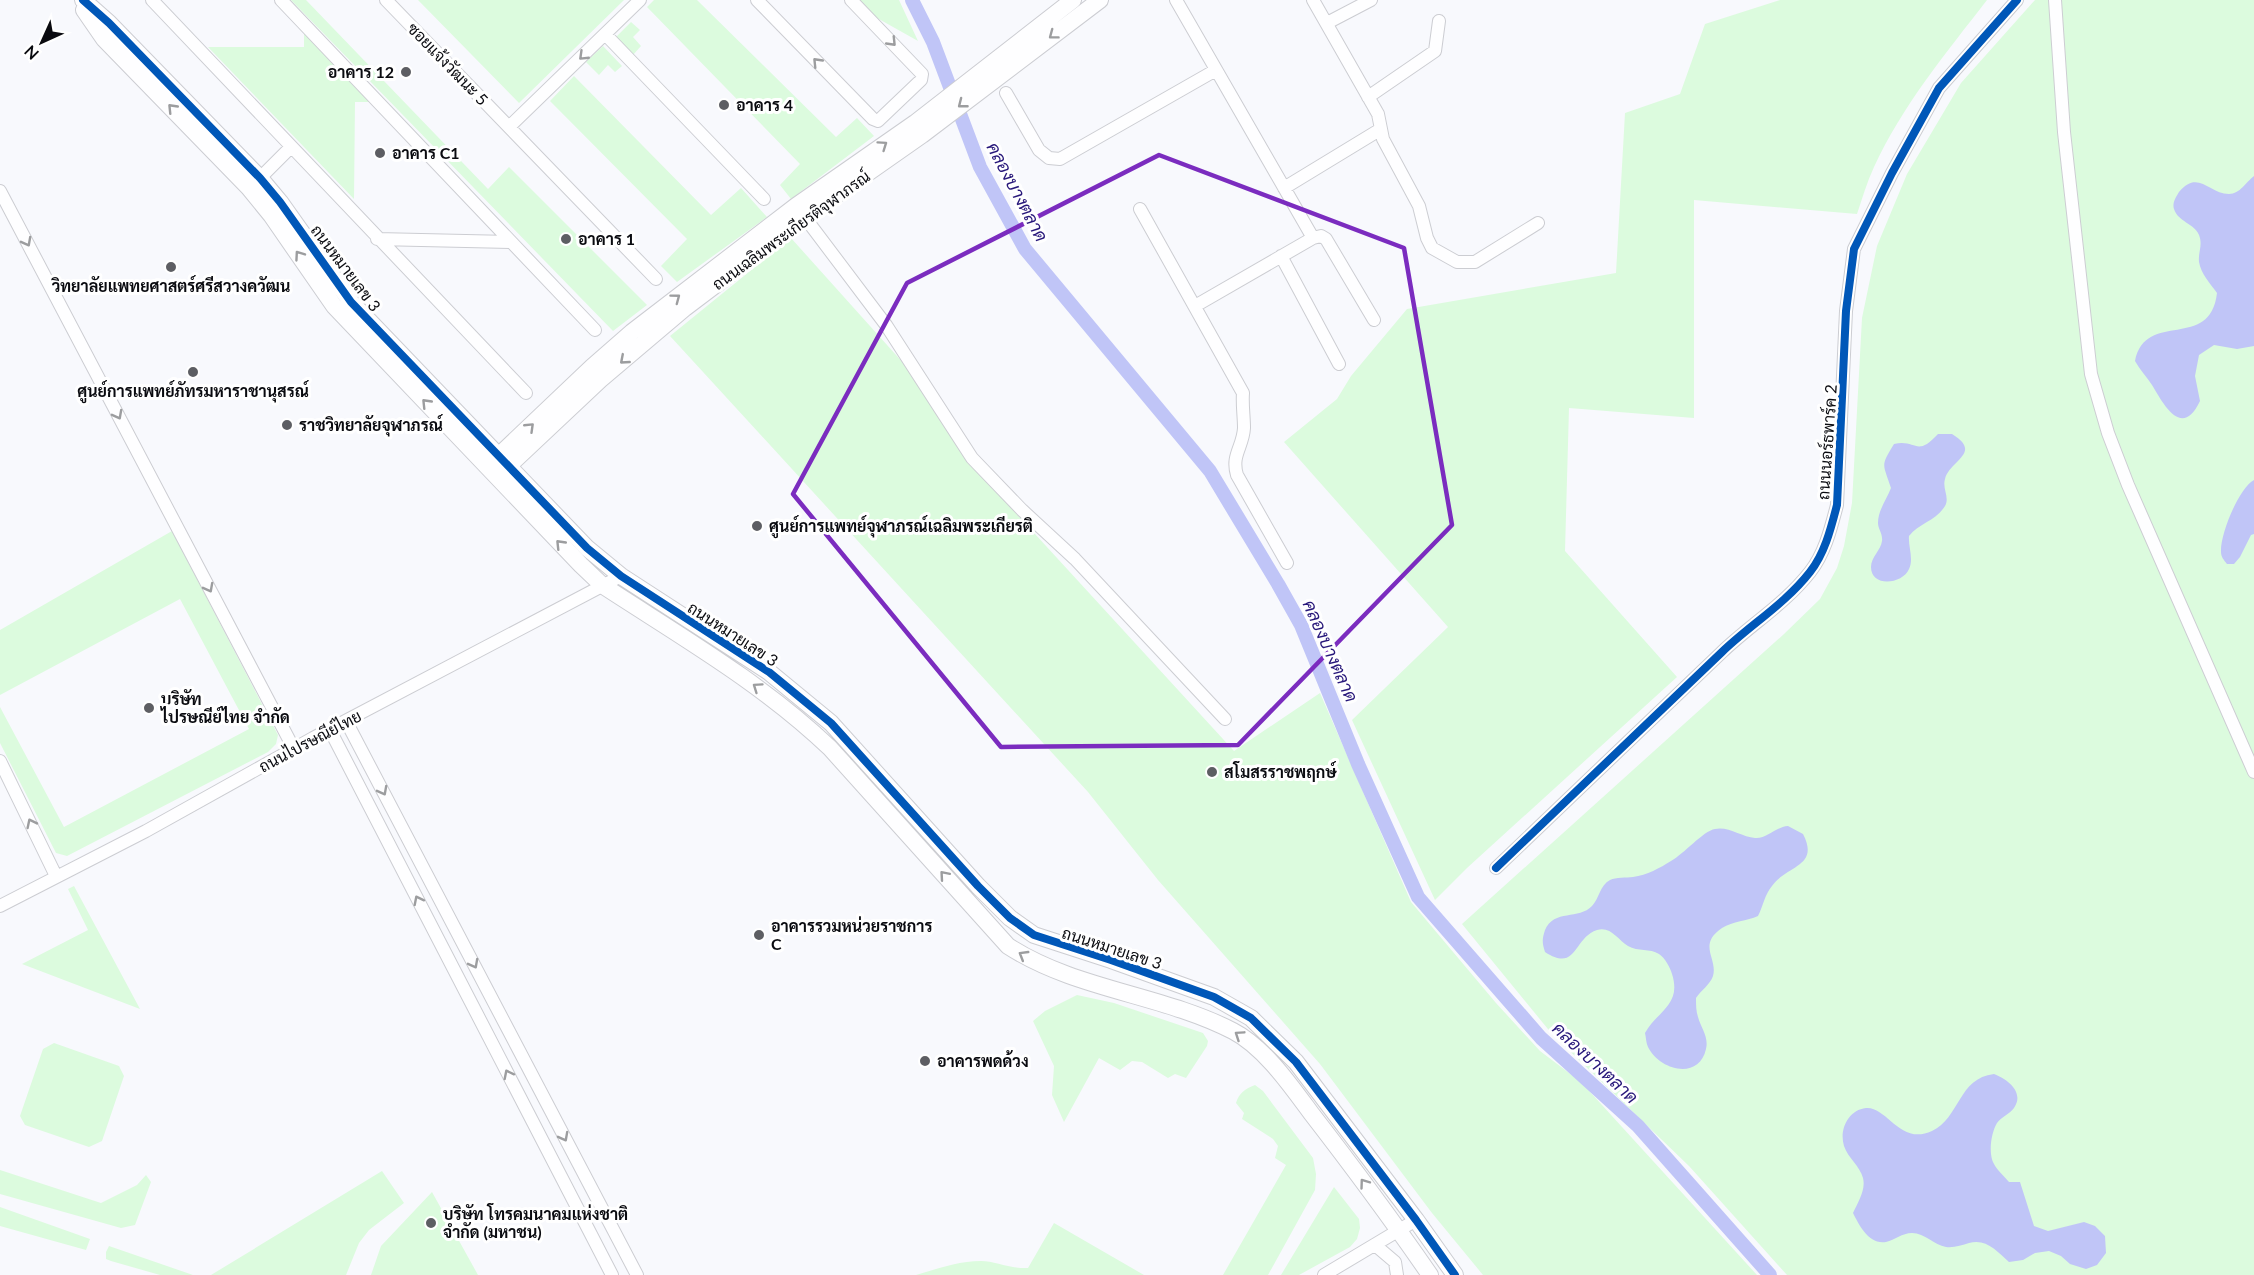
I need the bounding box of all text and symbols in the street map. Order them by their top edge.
north arrow [12,12,72,72]
street label: ซอยแจ้งวัฒนะ 5 [404,18,493,109]
one-way arrow [1048,28,1059,39]
one-way arrow [885,36,896,46]
text: N [20,42,42,64]
one-way arrow [580,48,591,59]
one-way arrow [814,59,825,70]
place label: อาคาร 12 [328,62,394,81]
marker: อาคาร 12 [399,65,413,79]
place label: อาคาร 4 [736,95,793,114]
one-way arrow [958,97,969,108]
marker: อาคาร 4 [717,98,731,112]
one-way arrow [168,105,179,116]
water label: คลองบางตลาด [983,138,1053,245]
one-way arrow [877,141,888,152]
place label: อาคาร C1 [392,143,460,162]
marker: อาคาร C1 [373,146,387,160]
street label: ถนนเฉลิมพระเกียรติจุฬาภรณ์ [707,164,875,296]
street label: ถนนหมายเลข 3 [308,221,385,315]
place label: อาคาร 1 [578,229,635,248]
marker: อาคาร 1 [559,232,573,246]
one-way arrow [20,236,31,247]
one-way arrow [295,251,306,262]
marker: วิทยาลัยแพทยศาสตร์ศรีสวางควัฒน [164,260,178,274]
place label: วิทยาลัยแพทยศาสตร์ศรีสวางควัฒน [51,275,290,295]
one-way arrow [669,295,680,306]
one-way arrow [620,353,631,364]
marker: ศูนย์การแพทย์ภัทรมหาราชานุสรณ์ [186,365,200,379]
place label: ศูนย์การแพทย์ภัทรมหาราชานุสรณ์ [77,380,310,404]
street label: ถนนนอร์ธพาร์ค 2 [1811,383,1840,500]
one-way arrow [422,399,433,409]
one-way arrow [111,409,122,419]
place label: ราชวิทยาลัยจุฬาภรณ์ [299,414,444,437]
marker: ราชวิทยาลัยจุฬาภรณ์ [280,418,294,432]
one-way arrow [523,423,533,434]
place label: ศูนย์การแพทย์จุฬาภรณ์เฉลิมพระเกียรติ [769,515,1033,539]
marker: ศูนย์การแพทย์จุฬาภรณ์เฉลิมพระเกียรติ [750,519,764,533]
one-way arrow [557,540,568,551]
one-way arrow [202,581,213,592]
water label: คลองบางตลาด [1299,596,1363,705]
street label: ถนนหมายเลข 3 [685,597,782,670]
one-way arrow [753,683,764,694]
place label: บริษัท ไปรษณีย์ไทย จำกัด [159,689,290,726]
marker: บริษัท ไปรษณีย์ไทย จำกัด [142,701,156,715]
street label: ถนนไปรษณีย์ไทย [254,704,364,776]
place label: สโมสรราชพฤกษ์ [1224,761,1337,782]
marker: สโมสรราชพฤกษ์ [1205,765,1219,779]
one-way arrow [376,785,387,796]
one-way arrow [26,819,38,830]
one-way arrow [941,871,952,882]
one-way arrow [414,896,425,907]
place label: อาคารรวมหน่วยราชการ C [771,916,932,953]
street label: ถนนหมายเลข 3 [1060,922,1164,973]
marker: อาคารรวมหน่วยราชการ C [752,928,766,942]
one-way arrow [1019,951,1029,963]
one-way arrow [466,958,478,969]
water label: คลองบางตลาด [1548,1017,1643,1108]
one-way arrow [1234,1031,1245,1042]
place label: อาคารพดด้วง [937,1050,1029,1070]
marker: อาคารพดด้วง [918,1054,932,1068]
one-way arrow [503,1069,515,1080]
one-way arrow [557,1130,568,1141]
one-way arrow [1360,1179,1371,1190]
place label: บริษัท โทรคมนาคมแห่งชาติ จำกัด (มหาชน) [443,1203,628,1241]
marker: บริษัท โทรคมนาคมแห่งชาติ จำกัด (มหาชน) [424,1216,438,1230]

